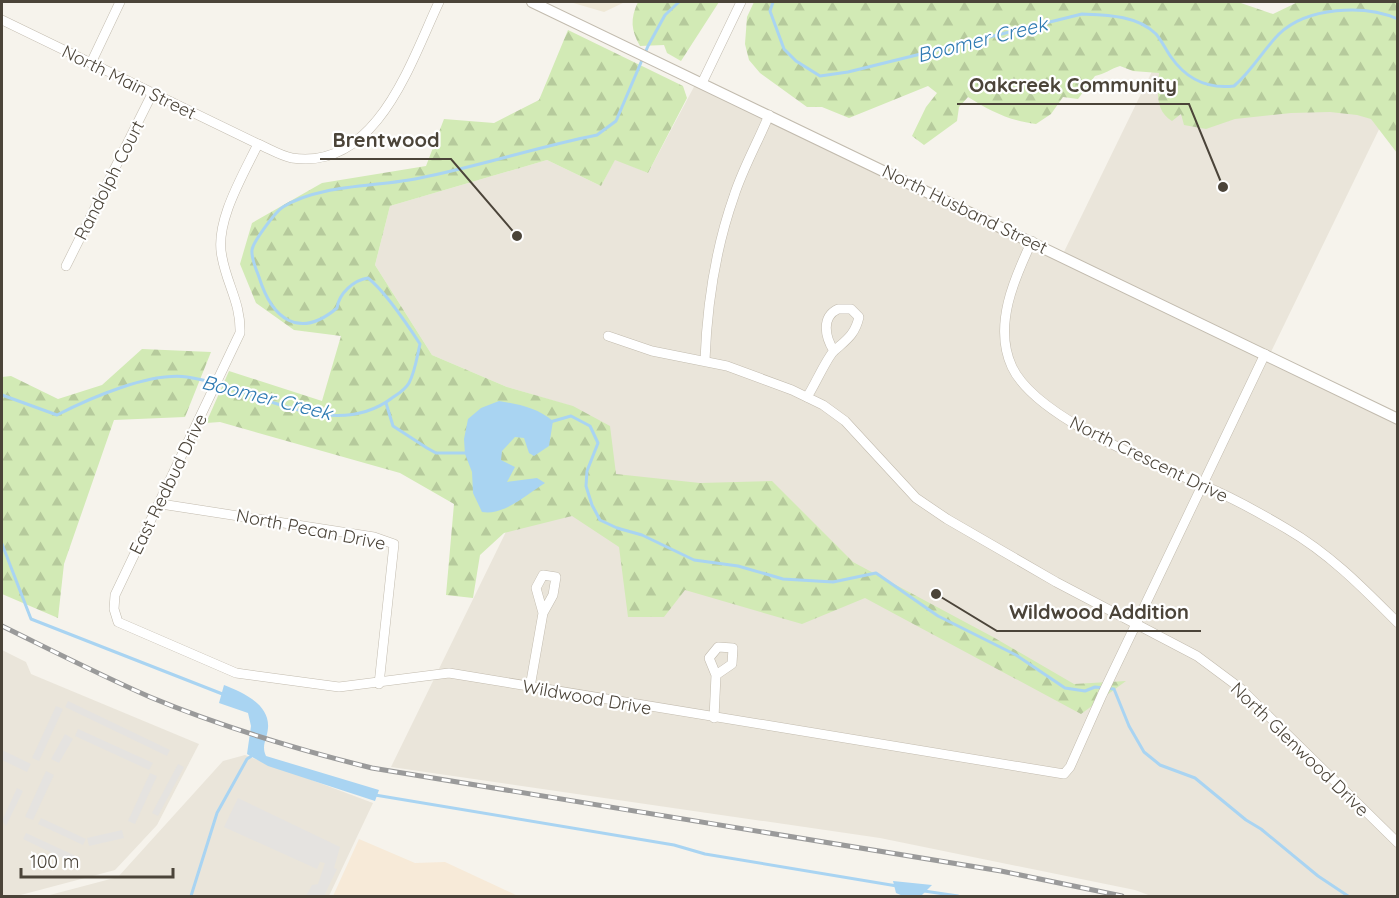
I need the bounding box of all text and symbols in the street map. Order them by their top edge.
water label: Boomer Creek [914,10,1052,67]
street label: North Main Street [58,40,200,124]
callout: Oakcreek Community [957,66,1189,104]
text: Oakcreek Community [969,72,1177,97]
street label: Randolph Court [69,116,149,244]
callout: Brentwood [320,121,451,159]
text: Brentwood [333,127,439,152]
street label: North Husband Street [879,159,1051,259]
water label: Boomer Creek [199,369,337,426]
street label: East Redbud Drive [124,410,212,558]
street label: North Crescent Drive [1066,411,1232,507]
street label: North Pecan Drive [234,503,388,555]
callout: Wildwood Addition [997,593,1201,631]
text: Wildwood Addition [1009,599,1189,624]
street label: Wildwood Drive [521,674,653,720]
street label: North Glenwood Drive [1226,677,1374,821]
scale bar [21,841,172,879]
text: 100 m [30,850,79,873]

